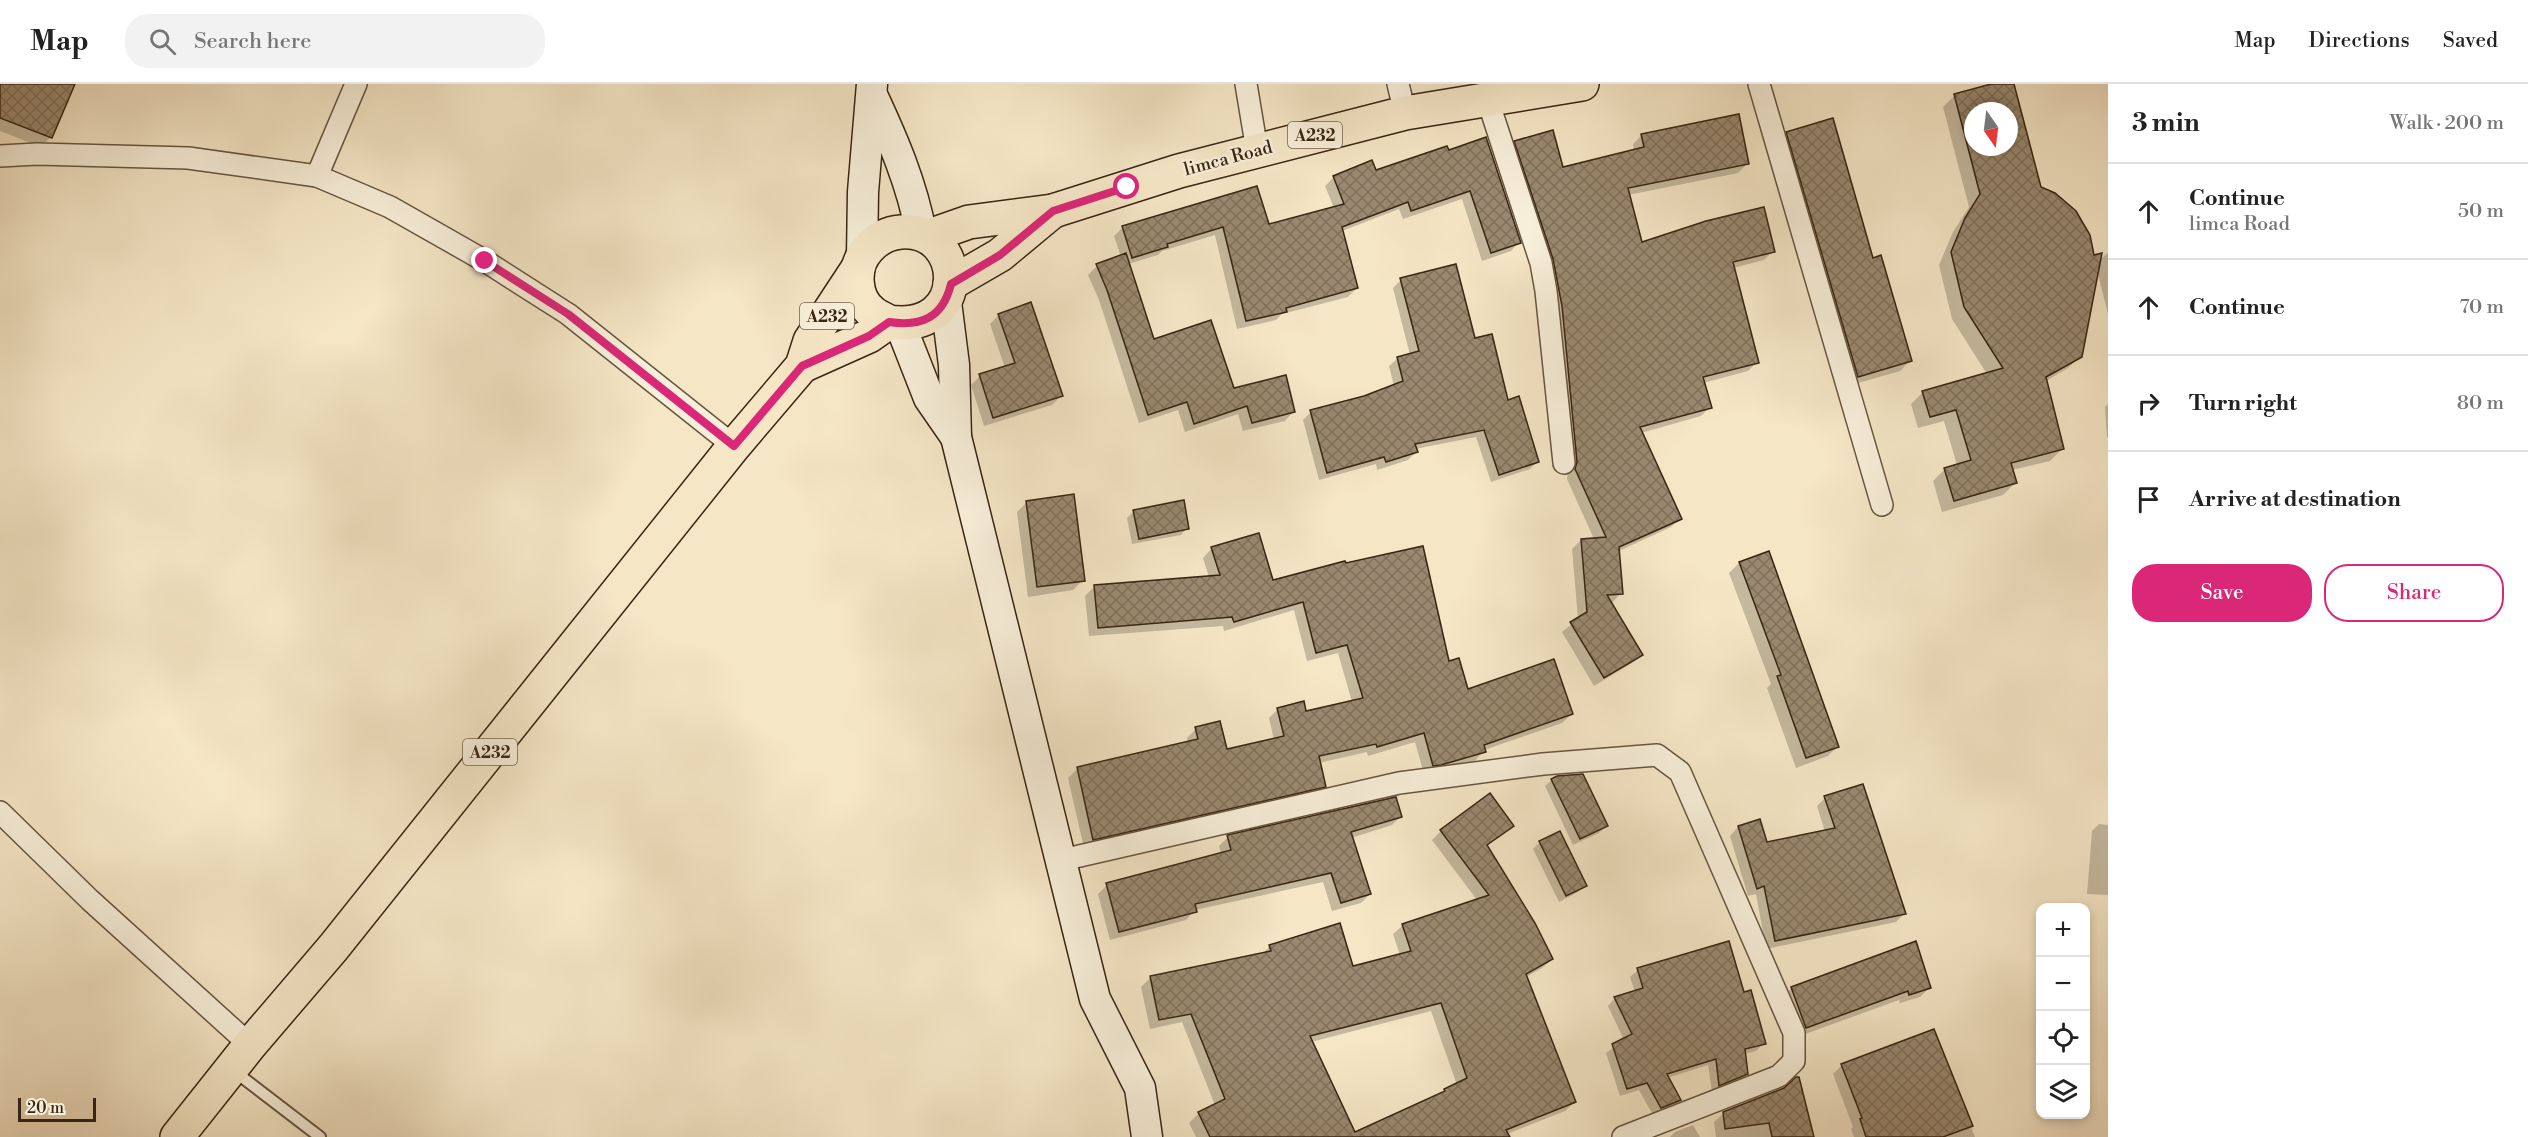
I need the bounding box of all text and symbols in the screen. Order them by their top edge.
search box [125,14,545,68]
text: Map [30,24,89,59]
icon: search [146,25,179,58]
text: Search here [194,28,311,55]
text: Map [2234,28,2276,54]
text: Directions [2309,28,2410,54]
text: Saved [2443,28,2498,54]
north arrow [1964,102,2018,156]
text: 3 min [2132,107,2200,139]
text: Walk · 200 m [2390,111,2504,136]
road number: A232 [1288,122,1342,148]
street label: limca Road [1181,135,1276,181]
route start [1113,173,1139,199]
text: Continue [2189,185,2285,212]
icon: ahead [2132,195,2165,228]
text: 50 m [2458,199,2504,224]
text: limca Road [2189,212,2290,237]
route end [471,247,497,273]
icon: ahead [2132,291,2165,324]
text: Continue [2189,294,2285,321]
text: 70 m [2460,295,2504,320]
road number: A232 [800,303,854,329]
icon: right [2132,387,2165,420]
text: Turn right [2189,390,2297,417]
text: 80 m [2457,391,2504,416]
icon: arrive [2132,483,2165,516]
text: Arrive at destination [2189,486,2401,513]
button: Save [2132,564,2312,622]
button: Share [2324,564,2504,622]
road number: A232 [463,739,517,765]
map controls [2036,903,2090,1119]
button: + [2036,903,2090,957]
button: − [2036,957,2090,1011]
button: locate [2036,1011,2090,1065]
button: layers [2036,1065,2090,1119]
scale bar [18,1095,96,1122]
text: 20 m [27,1098,64,1118]

